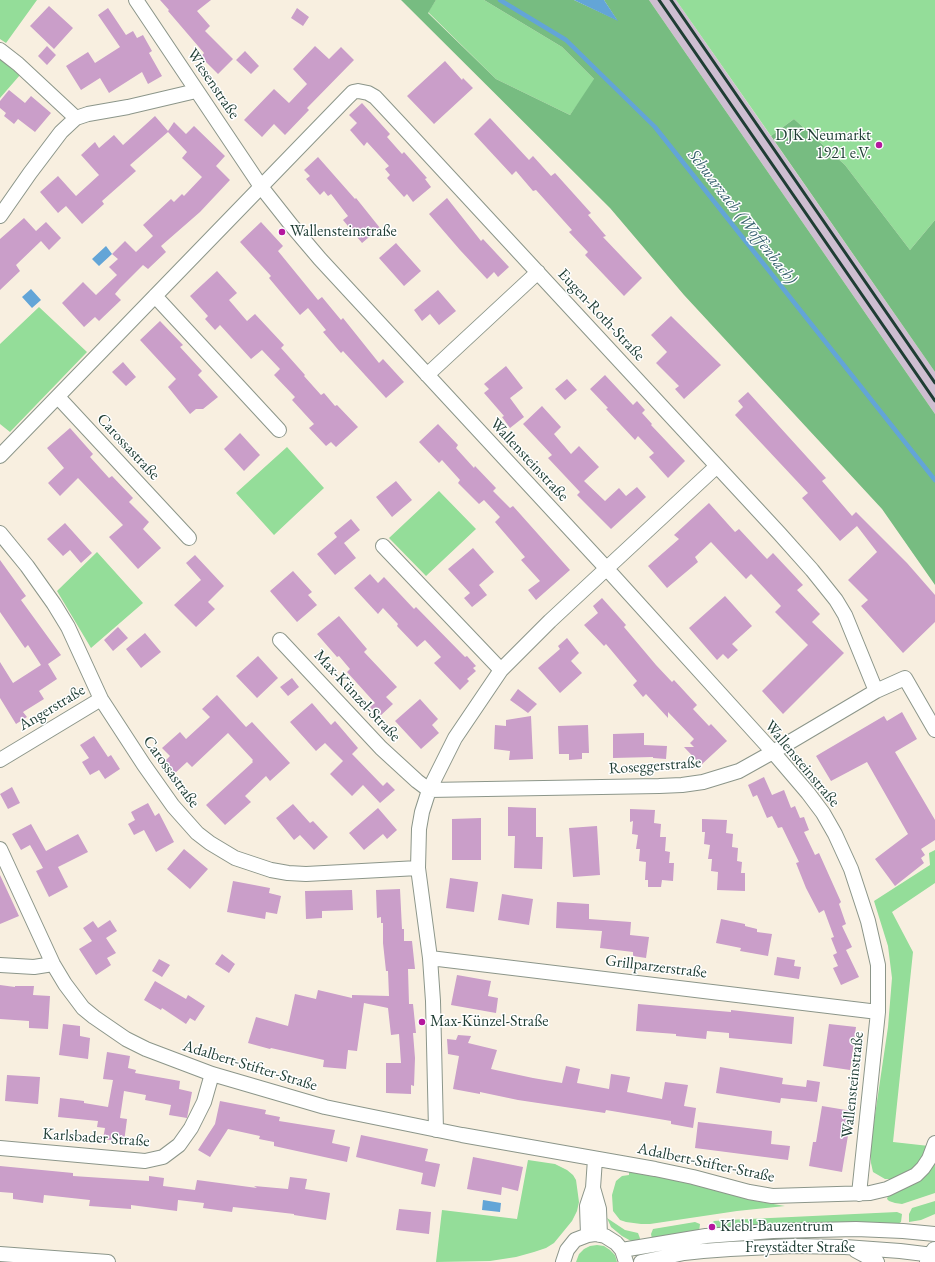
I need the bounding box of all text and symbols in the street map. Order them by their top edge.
street label: Wiesenstraße [183,45,243,123]
place label: DJK Neumarkt 1921 e.V. [775,126,871,164]
marker: DJK Neumarkt 1921 e.V. [874,140,884,150]
water label: Schwarzach (Woffenbach) [683,146,801,288]
place label: Wallensteinstraße [290,222,397,242]
marker: Wallensteinstraße [277,227,287,237]
street label: Eugen-Roth-Straße [553,265,649,365]
street label: Carossastraße [92,410,164,484]
street label: Wallensteinstraße [486,414,572,506]
street label: Max-Künzel-Straße [310,646,404,746]
street label: Angerstraße [15,681,89,735]
street label: Wallensteinstraße [760,717,844,811]
street label: Carossastraße [139,732,203,812]
street label: Roseggerstraße [608,753,702,779]
street label: Grillparzerstraße [604,951,708,983]
place label: Max-Künzel-Straße [430,1012,549,1032]
marker: Max-Künzel-Straße [417,1017,427,1027]
street label: Wallensteinstraße [838,1031,868,1139]
street label: Adalbert-Stifter-Straße [180,1036,320,1096]
street label: Karlsbader Straße [42,1125,150,1151]
street label: Adalbert-Stifter-Straße [636,1139,776,1187]
place label: Klebl-Bauzentrum [720,1217,833,1237]
marker: Klebl-Bauzentrum [707,1222,717,1232]
street label: Freystädter Straße [745,1238,855,1258]

